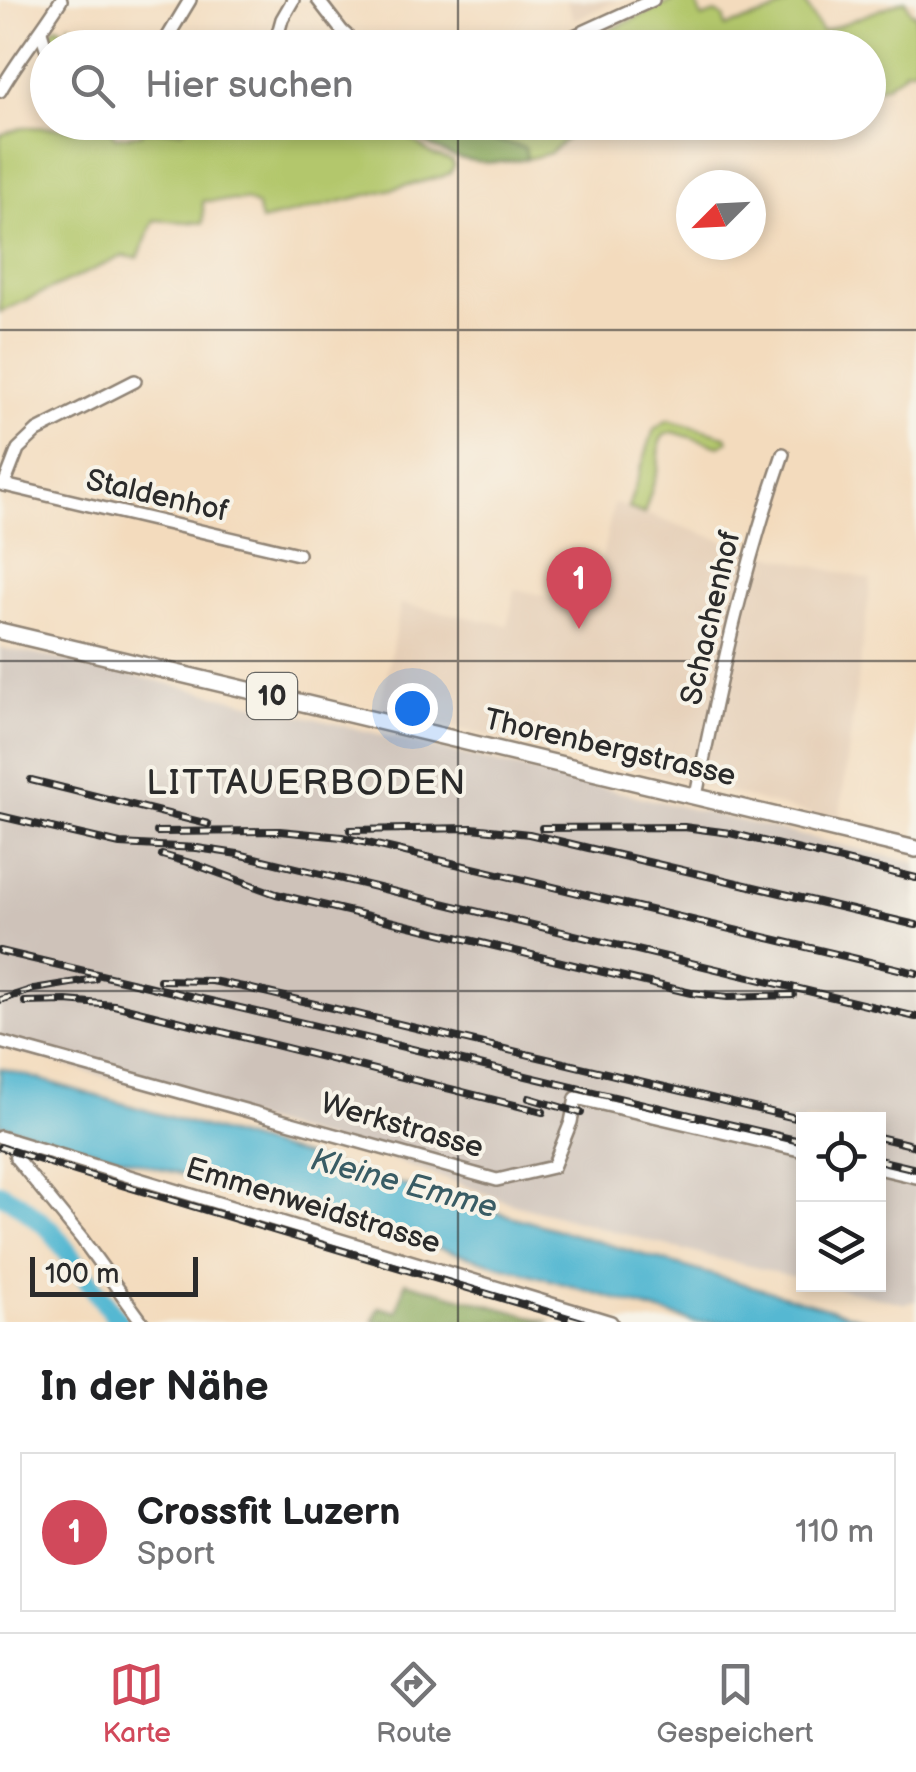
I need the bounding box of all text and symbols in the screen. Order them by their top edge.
search box [30,30,886,140]
icon: search [65,58,120,113]
text: Hier suchen [145,63,353,108]
north arrow [676,170,766,260]
street label: Staldenhof [82,462,232,530]
street label: Schachenhof [673,527,749,709]
pin: 1 [546,546,612,629]
road number: 10 [247,673,297,719]
your location [387,683,438,734]
street label: Thorenbergstrasse [481,702,739,794]
district label: LITTAUERBODEN [146,762,468,805]
street label: Werkstrasse [316,1086,488,1166]
map controls [796,1112,886,1292]
button: locate [796,1112,886,1202]
water label: Kleine Emme [306,1140,502,1228]
street label: Emmenweidstrasse [181,1150,445,1262]
button: layers [796,1202,886,1292]
scale bar [30,1252,198,1296]
text: 100 m [45,1258,119,1291]
text: In der Nähe [40,1362,269,1413]
text: Crossfit Luzern [137,1490,400,1535]
text: 1 [68,1513,81,1552]
text: 110 m [795,1513,874,1552]
text: Sport [137,1535,215,1574]
tab: Karte [103,1657,171,1750]
tab: Route [376,1657,452,1750]
tab: Gespeichert [657,1657,813,1750]

